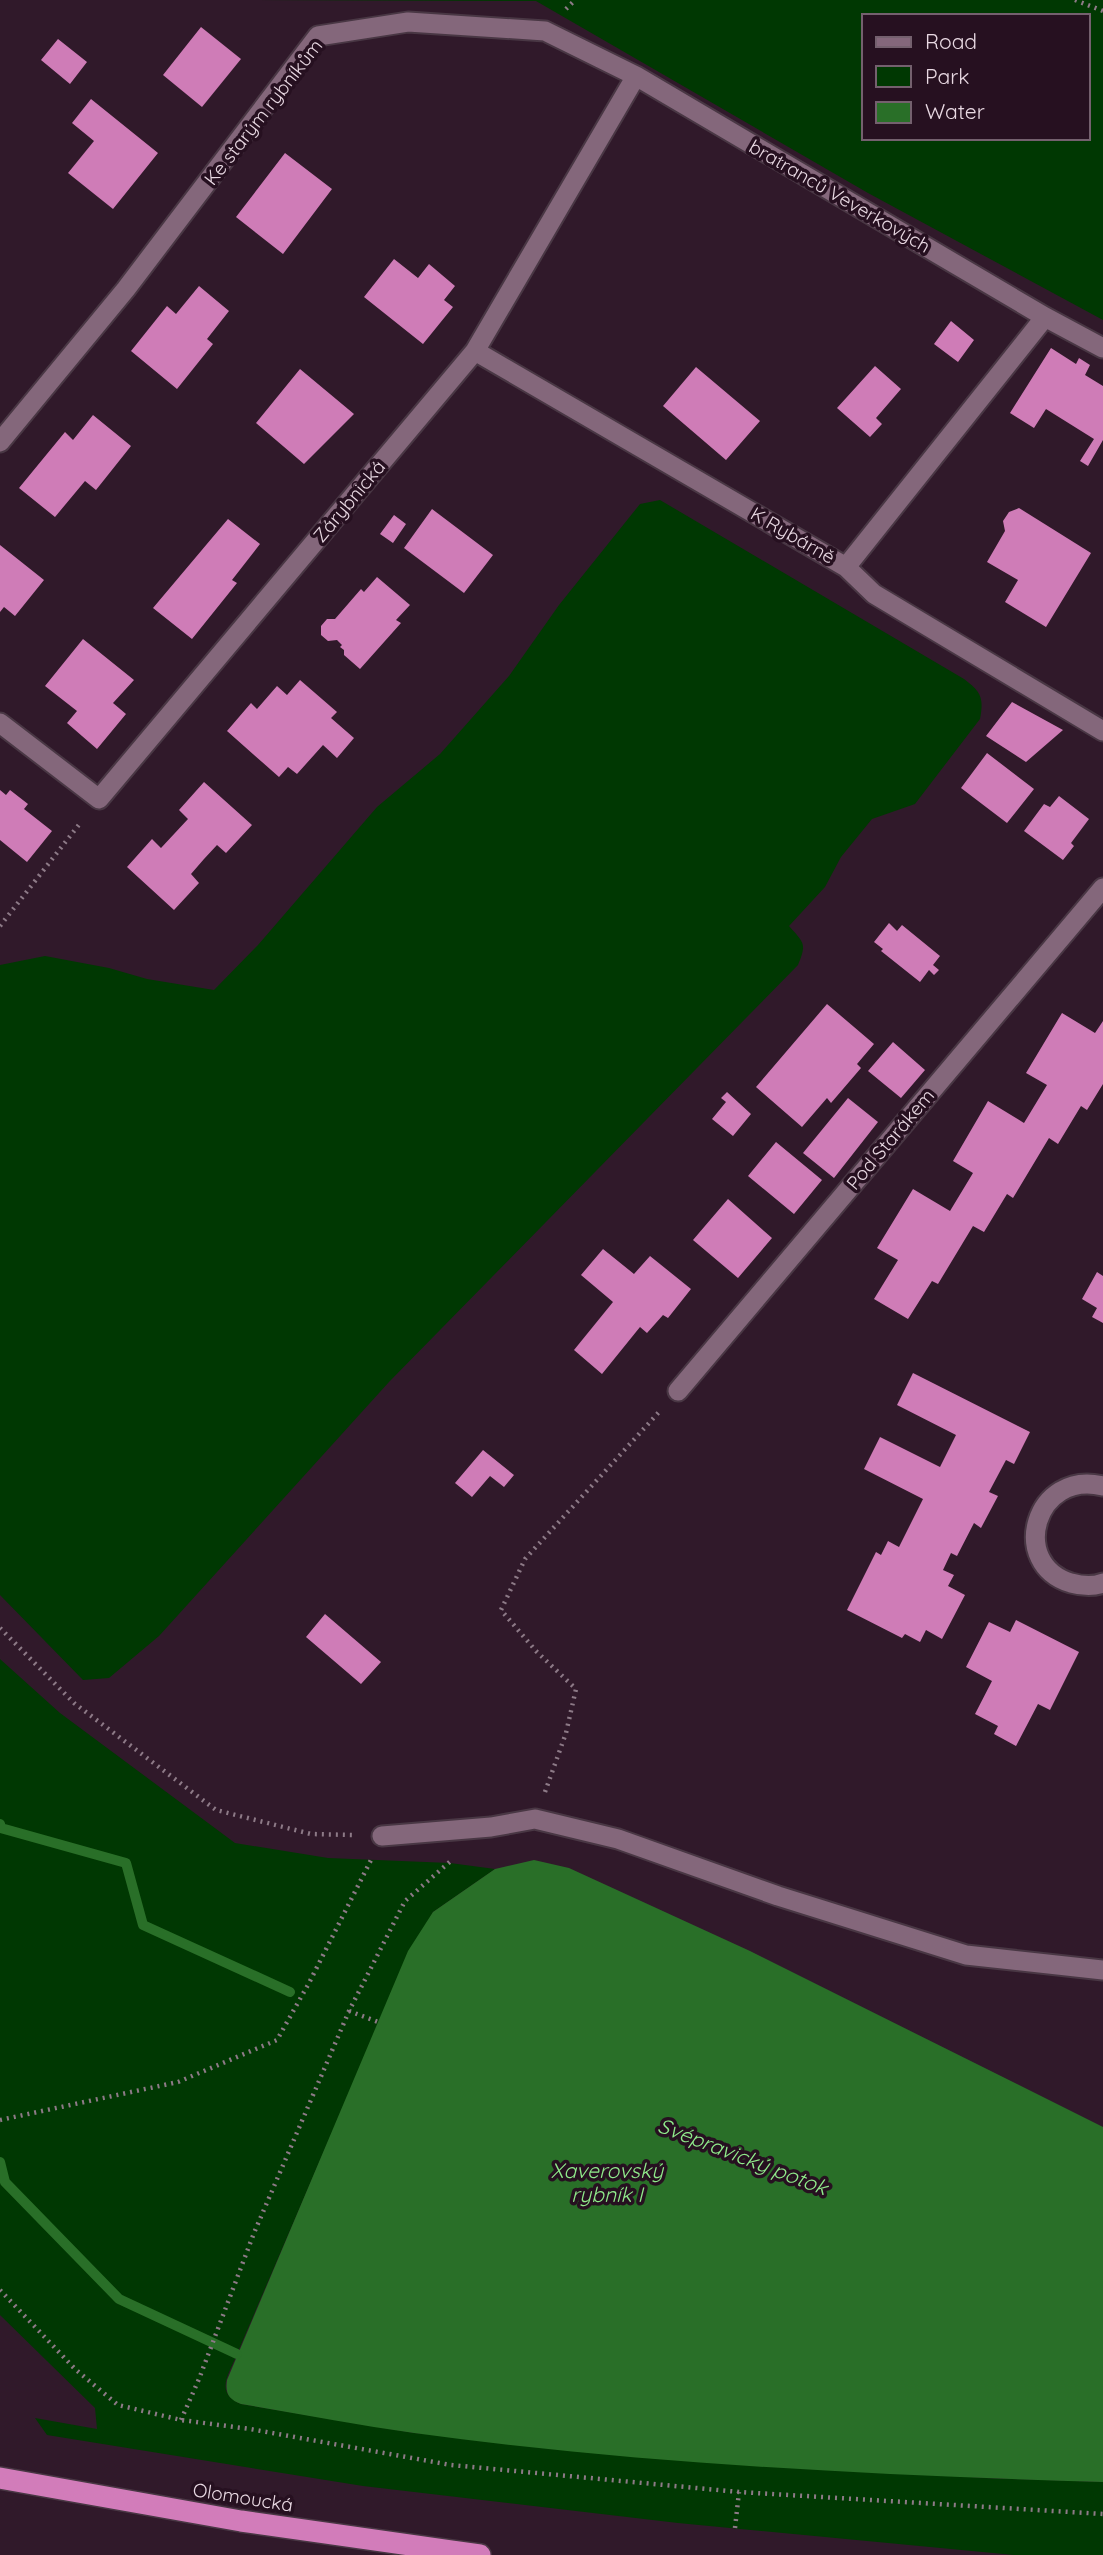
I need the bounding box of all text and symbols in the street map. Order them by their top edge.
legend [862,14,1089,140]
text: Road [925,28,977,54]
street label: Ke starým rybníkům [199,34,327,190]
text: Park [925,63,969,89]
text: Water [925,98,985,124]
street label: bratranců Veverkových [745,134,935,258]
street label: Zárybnická [308,455,390,547]
street label: K Rybárně [746,501,840,569]
street label: Pod Starákem [841,1084,939,1194]
water label: Svépravický potok [655,2112,833,2201]
water label: Xaverovský rybník I [551,2157,664,2207]
street label: Olomoucká [191,2477,295,2517]

